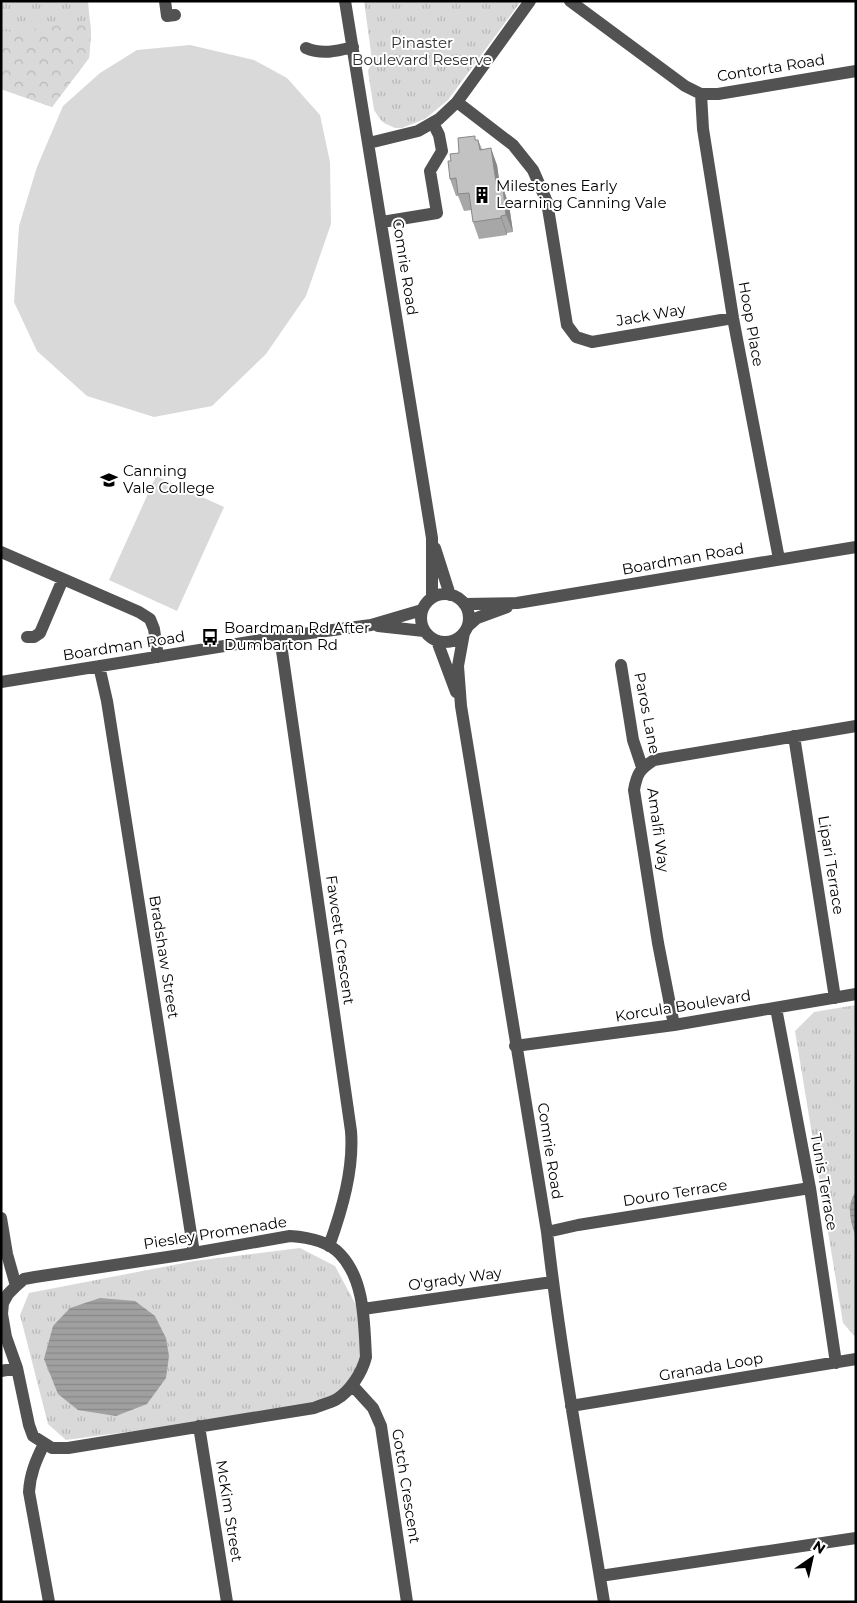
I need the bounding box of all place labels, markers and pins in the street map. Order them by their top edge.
place label: Milestones Early Learning Canning Vale [496,176,666,212]
building icon: Milestones Early Learning Canning Vale [472,185,492,205]
place label: Canning Vale College [123,461,215,497]
school or university icon: Canning Vale College [99,470,119,490]
place label: Boardman Rd After Dumbarton Rd [224,618,370,654]
bus stop icon: Boardman Rd After Dumbarton Rd [200,627,220,647]

